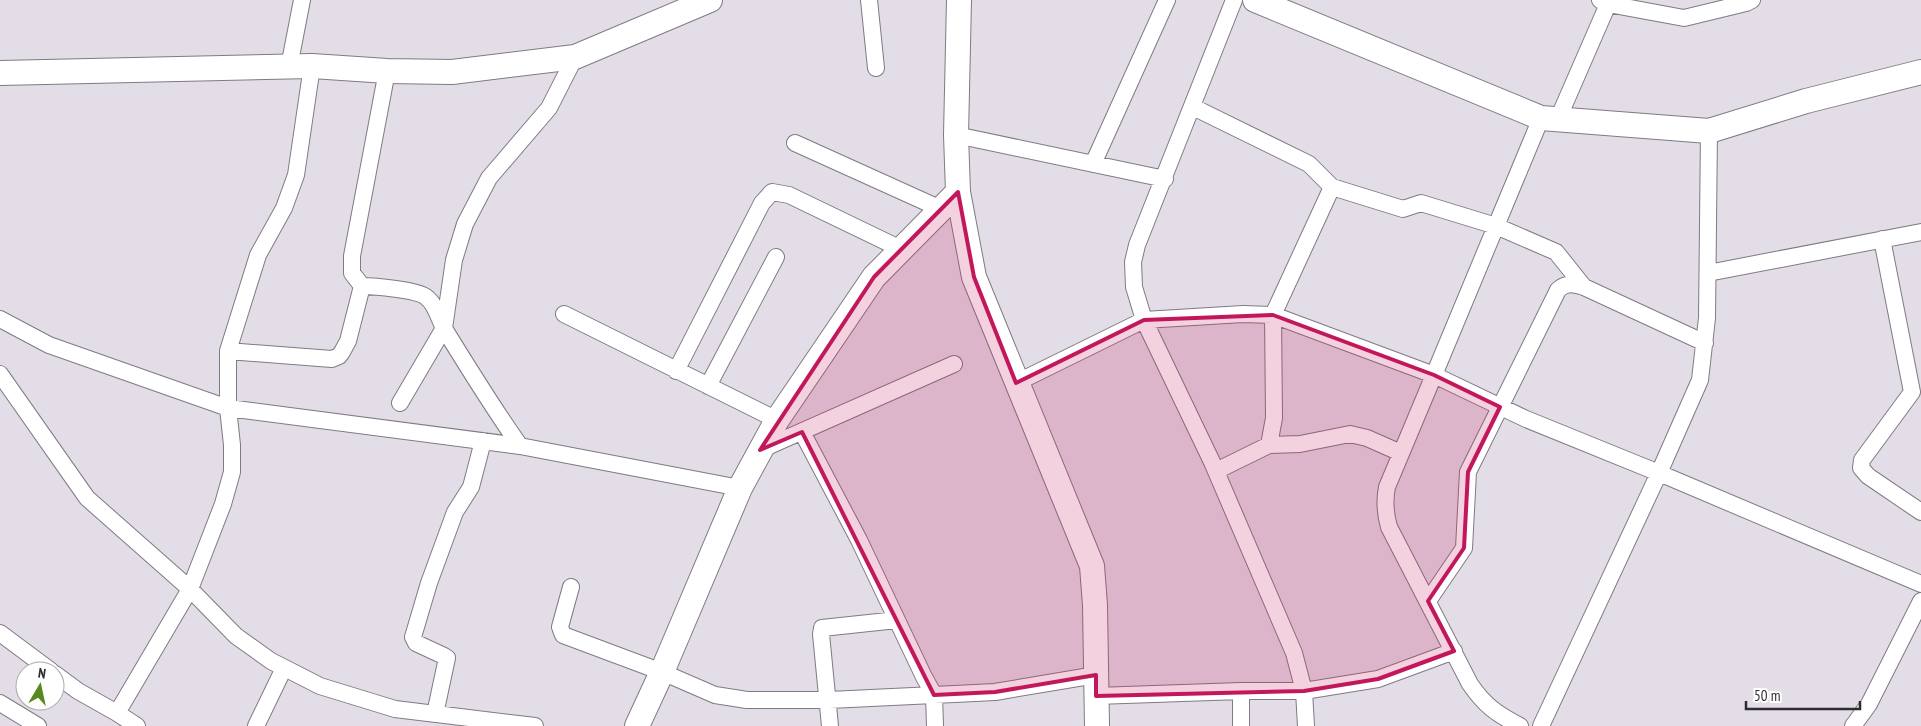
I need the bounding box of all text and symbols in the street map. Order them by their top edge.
north arrow [15,661,65,711]
text: N [37,664,47,683]
scale bar [1746,678,1860,710]
text: 50 m [1754,686,1780,705]

